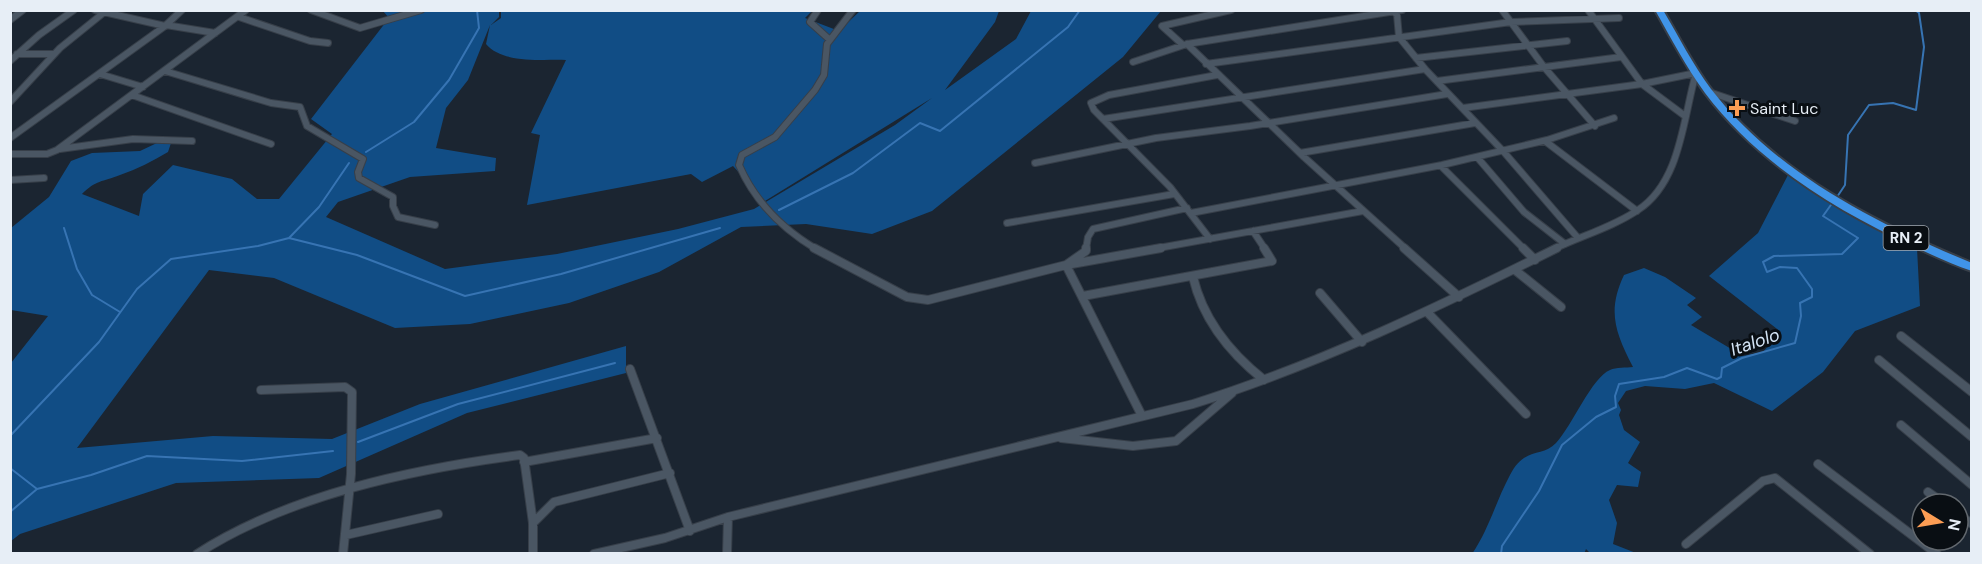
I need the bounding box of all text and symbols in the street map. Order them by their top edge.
place label: Saint Luc [1750,98,1818,119]
marker: Saint Luc [1728,99,1746,117]
road number: RN 2 [1884,226,1928,250]
water label: Italolo [1727,322,1783,362]
north arrow [1910,492,1970,552]
text: N [1943,517,1966,532]

